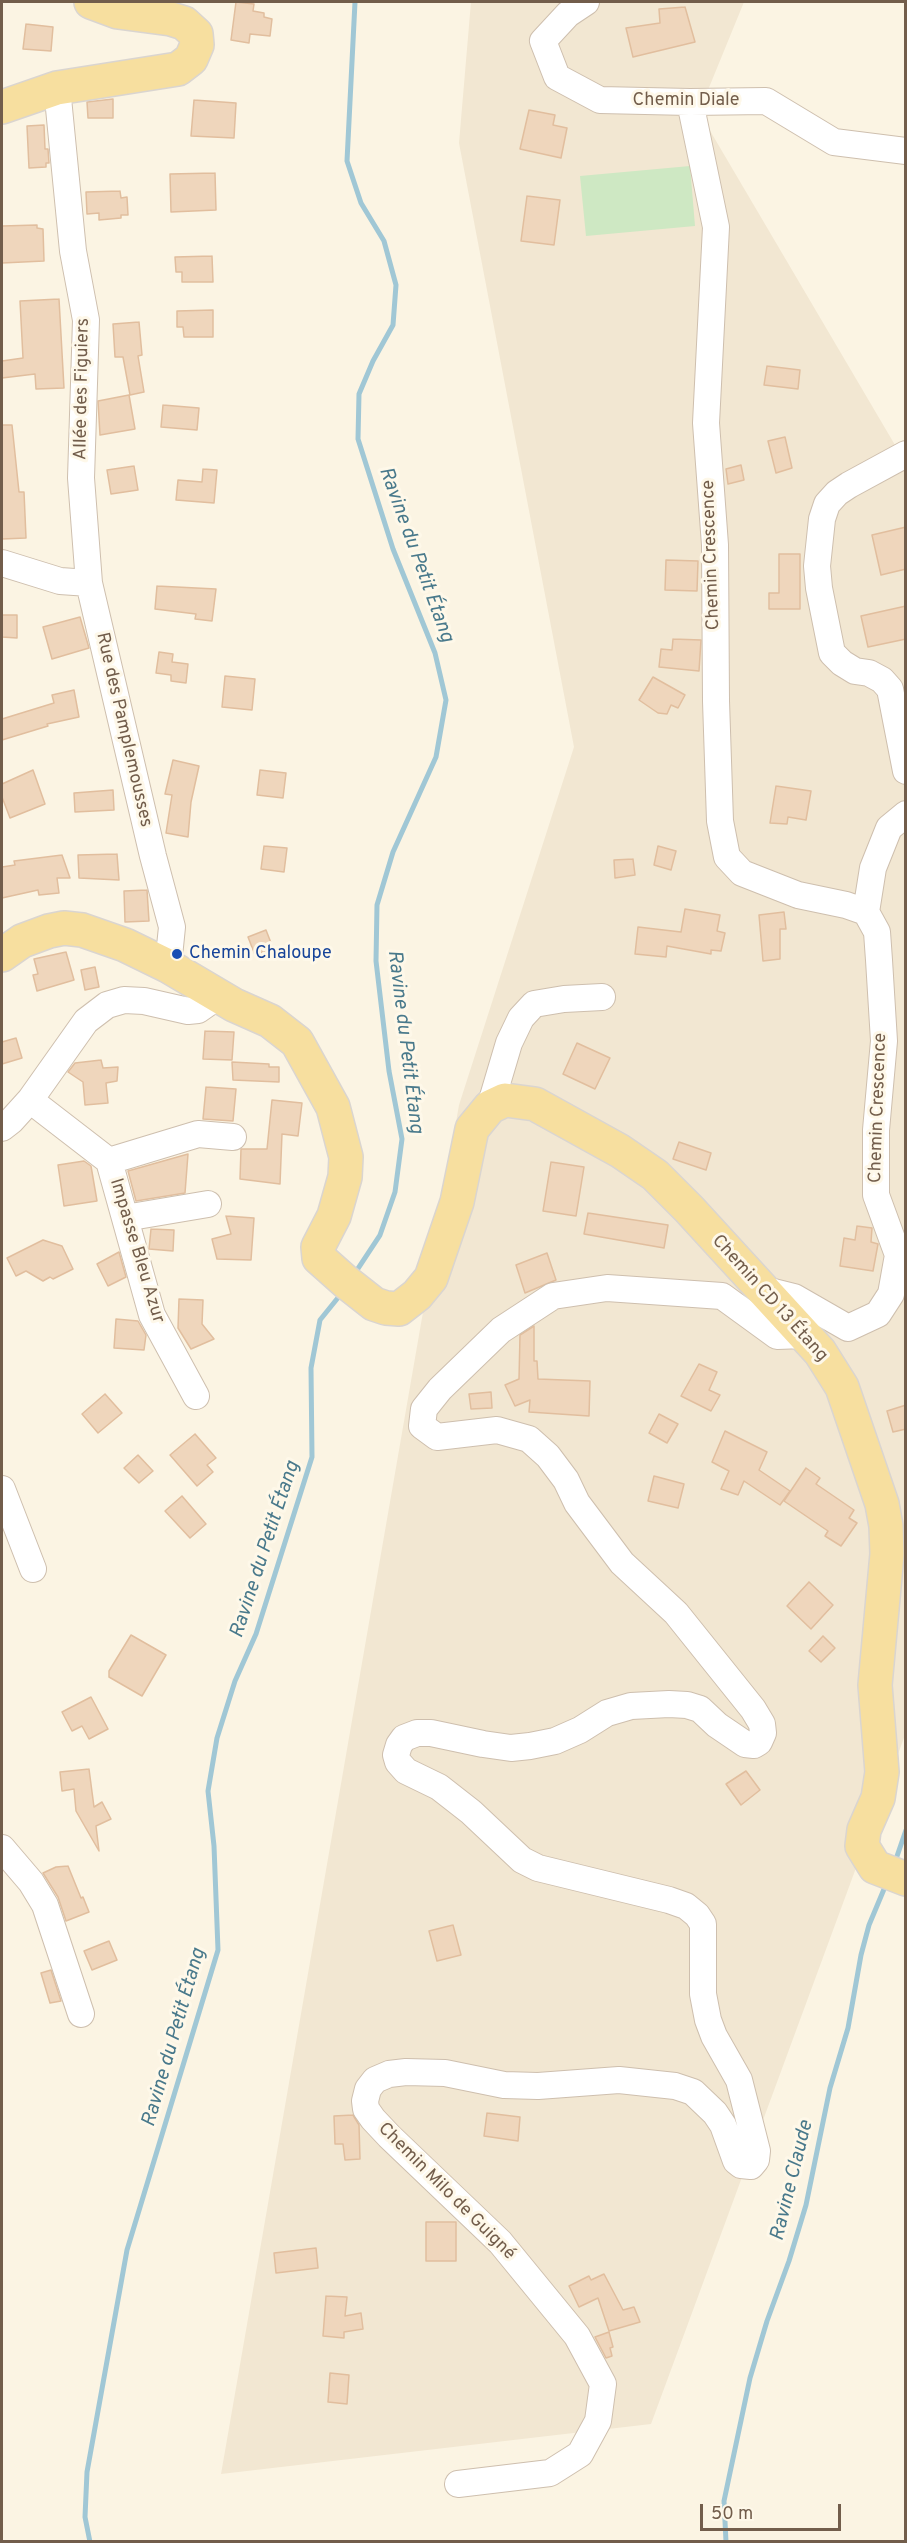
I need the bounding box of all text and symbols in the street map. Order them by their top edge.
street label: Chemin Diale [633,90,739,112]
street label: Allée des Figuiers [71,318,95,460]
water label: Ravine du Petit Étang [372,464,458,646]
street label: Chemin Crescence [699,480,725,630]
street label: Rue des Pamplemousses [90,631,156,829]
place label: Chemin Chaloupe [189,943,332,965]
marker: Chemin Chaloupe [170,947,184,961]
water label: Ravine du Petit Étang [381,949,427,1135]
street label: Chemin Crescence [866,1033,892,1183]
street label: Impasse Bleu Azur [104,1176,168,1326]
street label: Chemin CD 13 Étang [706,1231,832,1367]
water label: Ravine du Petit Étang [226,1458,306,1642]
water label: Ravine du Petit Étang [138,1946,212,2130]
water label: Ravine Claude [766,2118,820,2244]
street label: Chemin Milo de Guigné [373,2119,519,2265]
scale bar [703,2492,844,2530]
text: 50 m [711,2503,753,2526]

